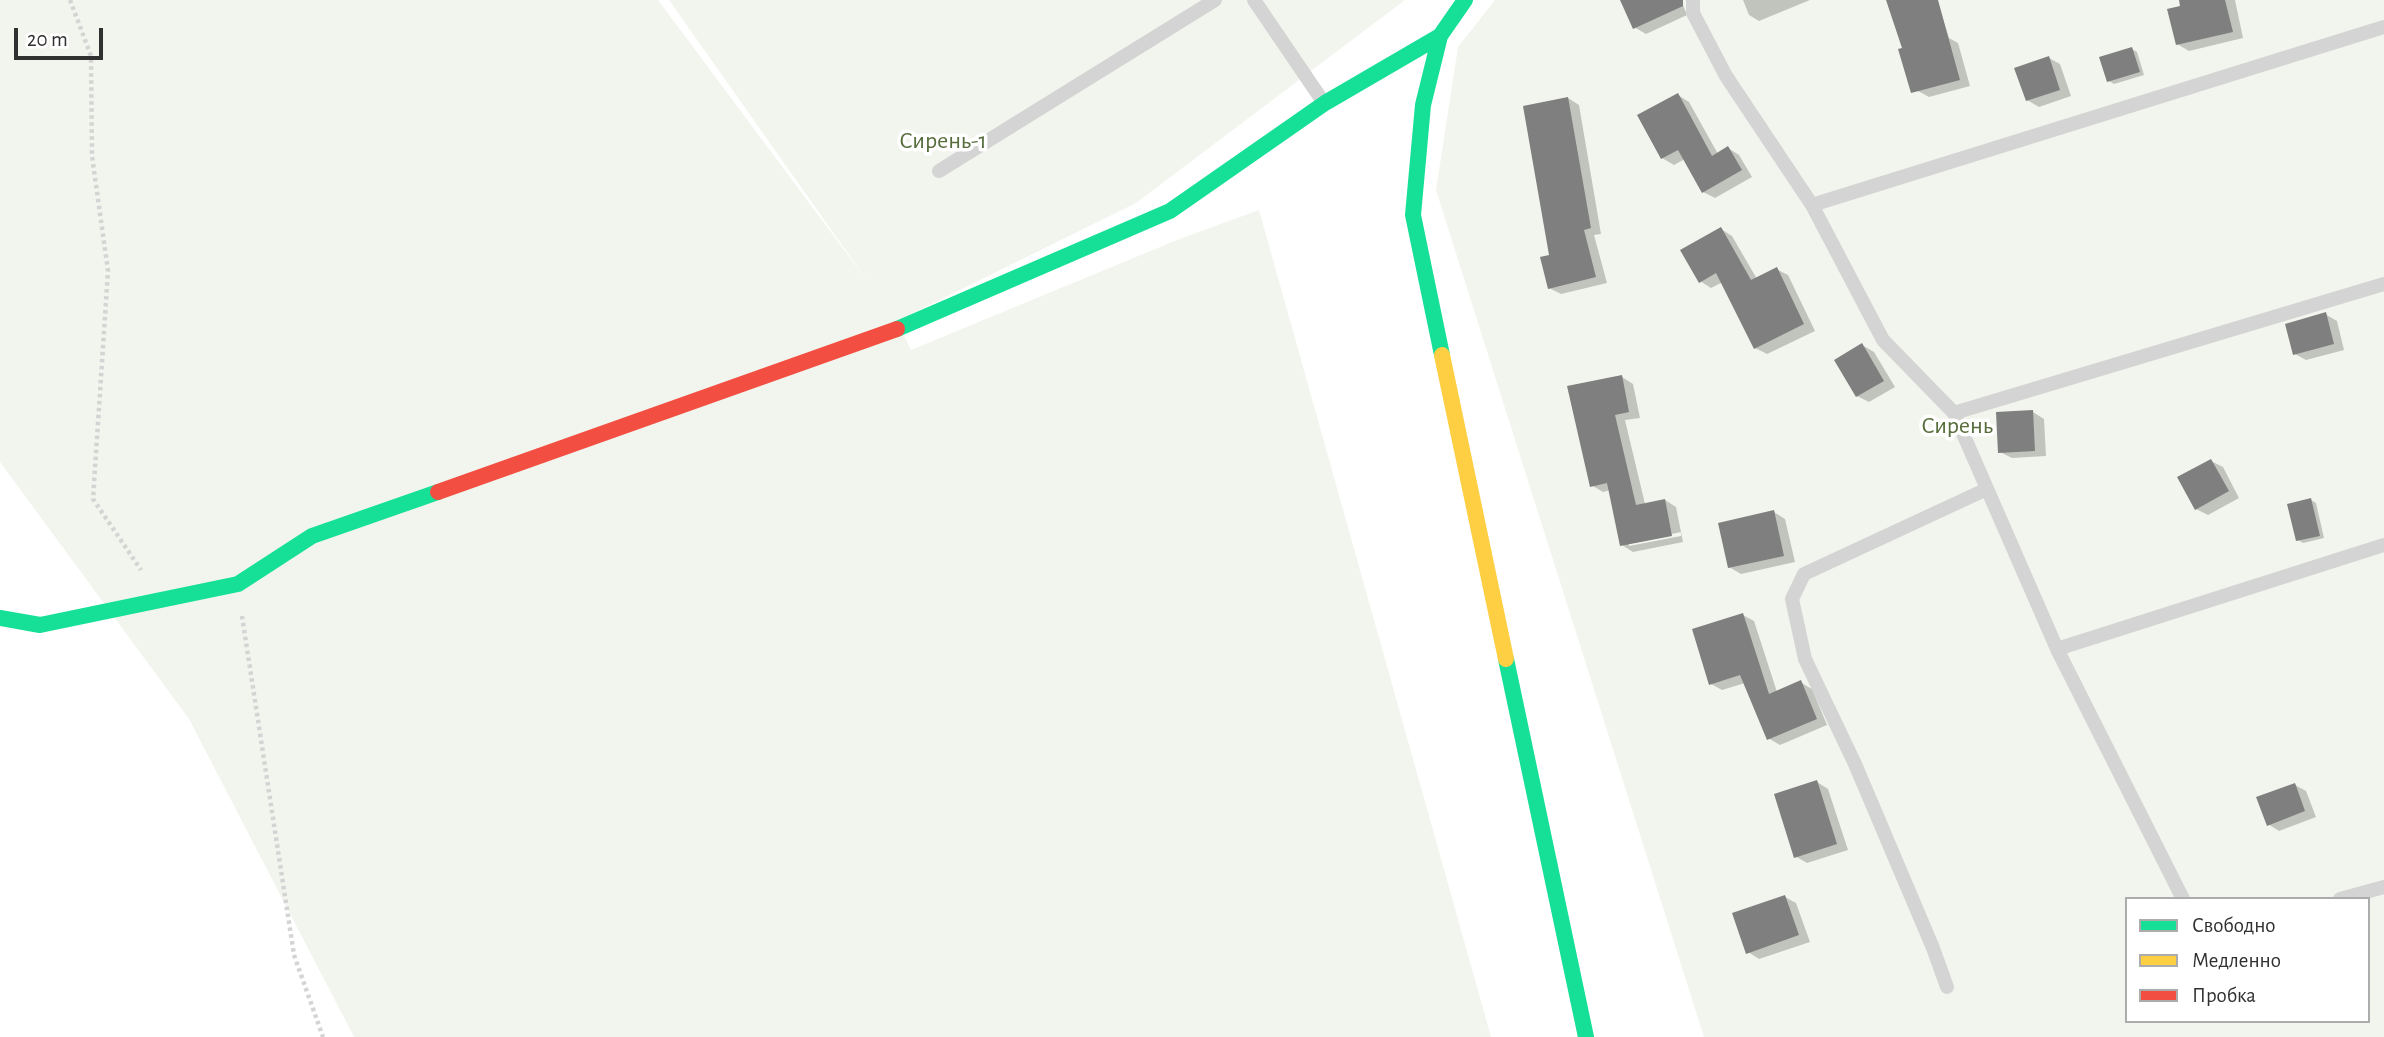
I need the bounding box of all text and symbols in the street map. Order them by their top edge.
scale bar [18,14,107,58]
text: 20 m [27,29,68,50]
park label: Сирень-1 [899,127,987,155]
park label: Сирень [1921,412,1993,440]
legend [2125,897,2370,1023]
text: Свободно [2192,915,2276,936]
text: Медленно [2192,950,2281,971]
text: Пробка [2192,985,2256,1006]

